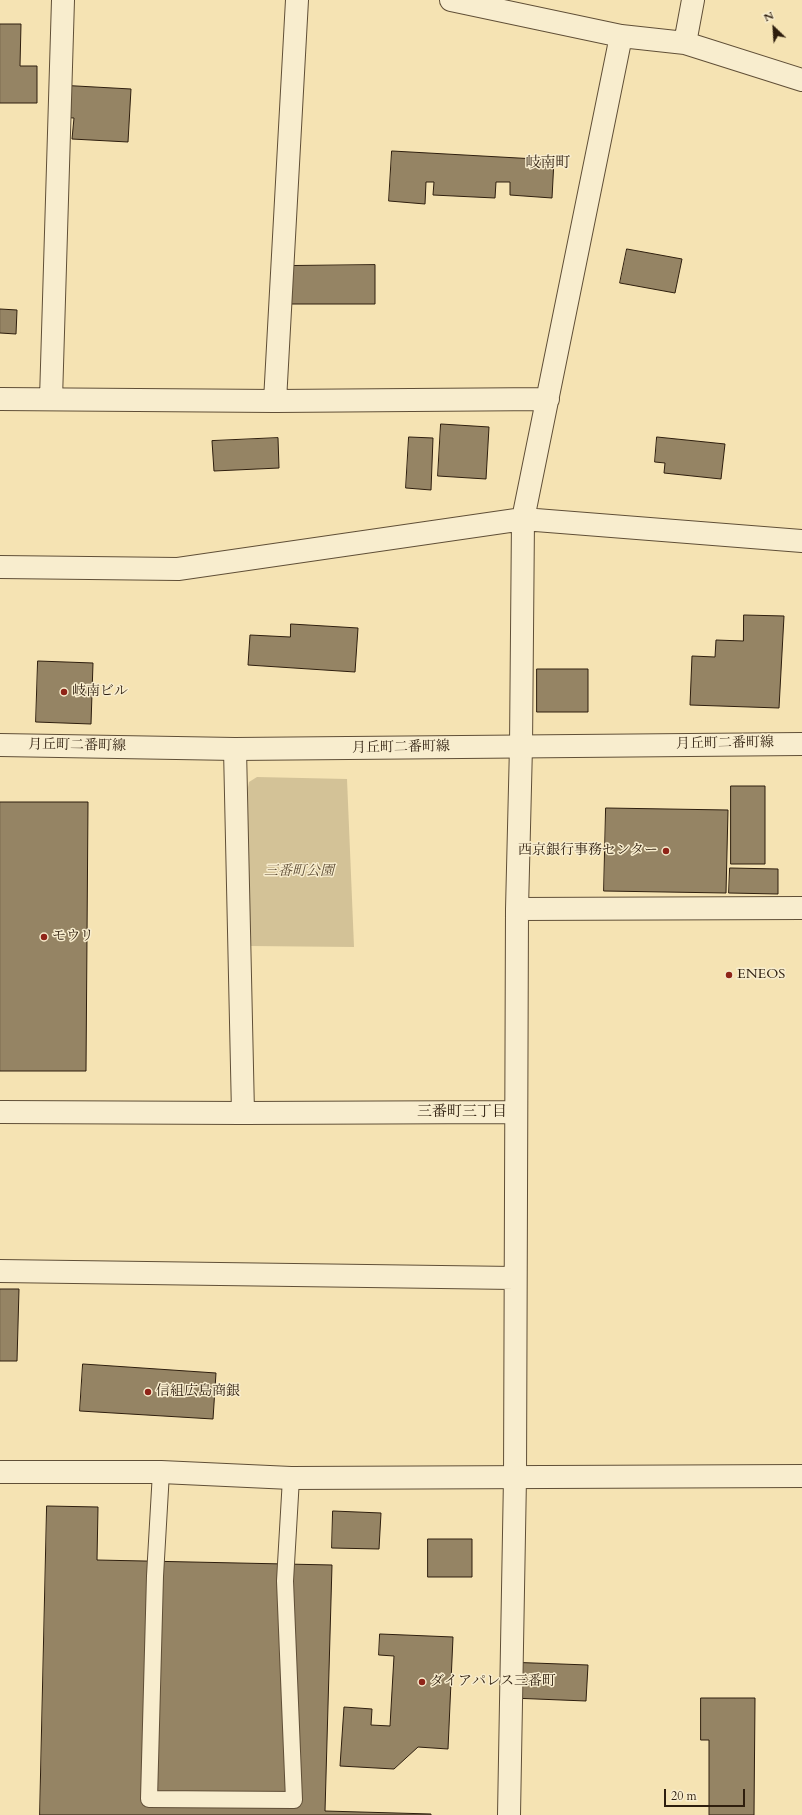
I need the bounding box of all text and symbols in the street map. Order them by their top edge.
north arrow [754,8,794,48]
text: N [761,8,776,25]
district label: 岐南町 [526,155,570,173]
place label: 岐南ビル [72,684,128,700]
marker: 岐南ビル [59,687,69,697]
street label: 月丘町二番町線 [676,735,774,753]
street label: 月丘町二番町線 [28,737,126,755]
street label: 月丘町二番町線 [352,739,450,757]
place label: 西京銀行事務センター [518,843,658,859]
marker: 西京銀行事務センター [661,846,671,856]
park label: 三番町公園 [264,864,334,880]
place label: モウリ [52,929,94,945]
marker: モウリ [39,932,49,942]
place label: ENEOS [737,967,785,983]
marker: ENEOS [724,970,734,980]
district label: 三番町三丁目 [417,1104,507,1122]
place label: 信組広島商銀 [156,1384,240,1400]
marker: 信組広島商銀 [143,1387,153,1397]
place label: ダイアパレス三番町 [430,1674,556,1690]
marker: ダイアパレス三番町 [417,1677,427,1687]
scale bar [666,1781,747,1807]
text: 20 m [671,1788,697,1804]

